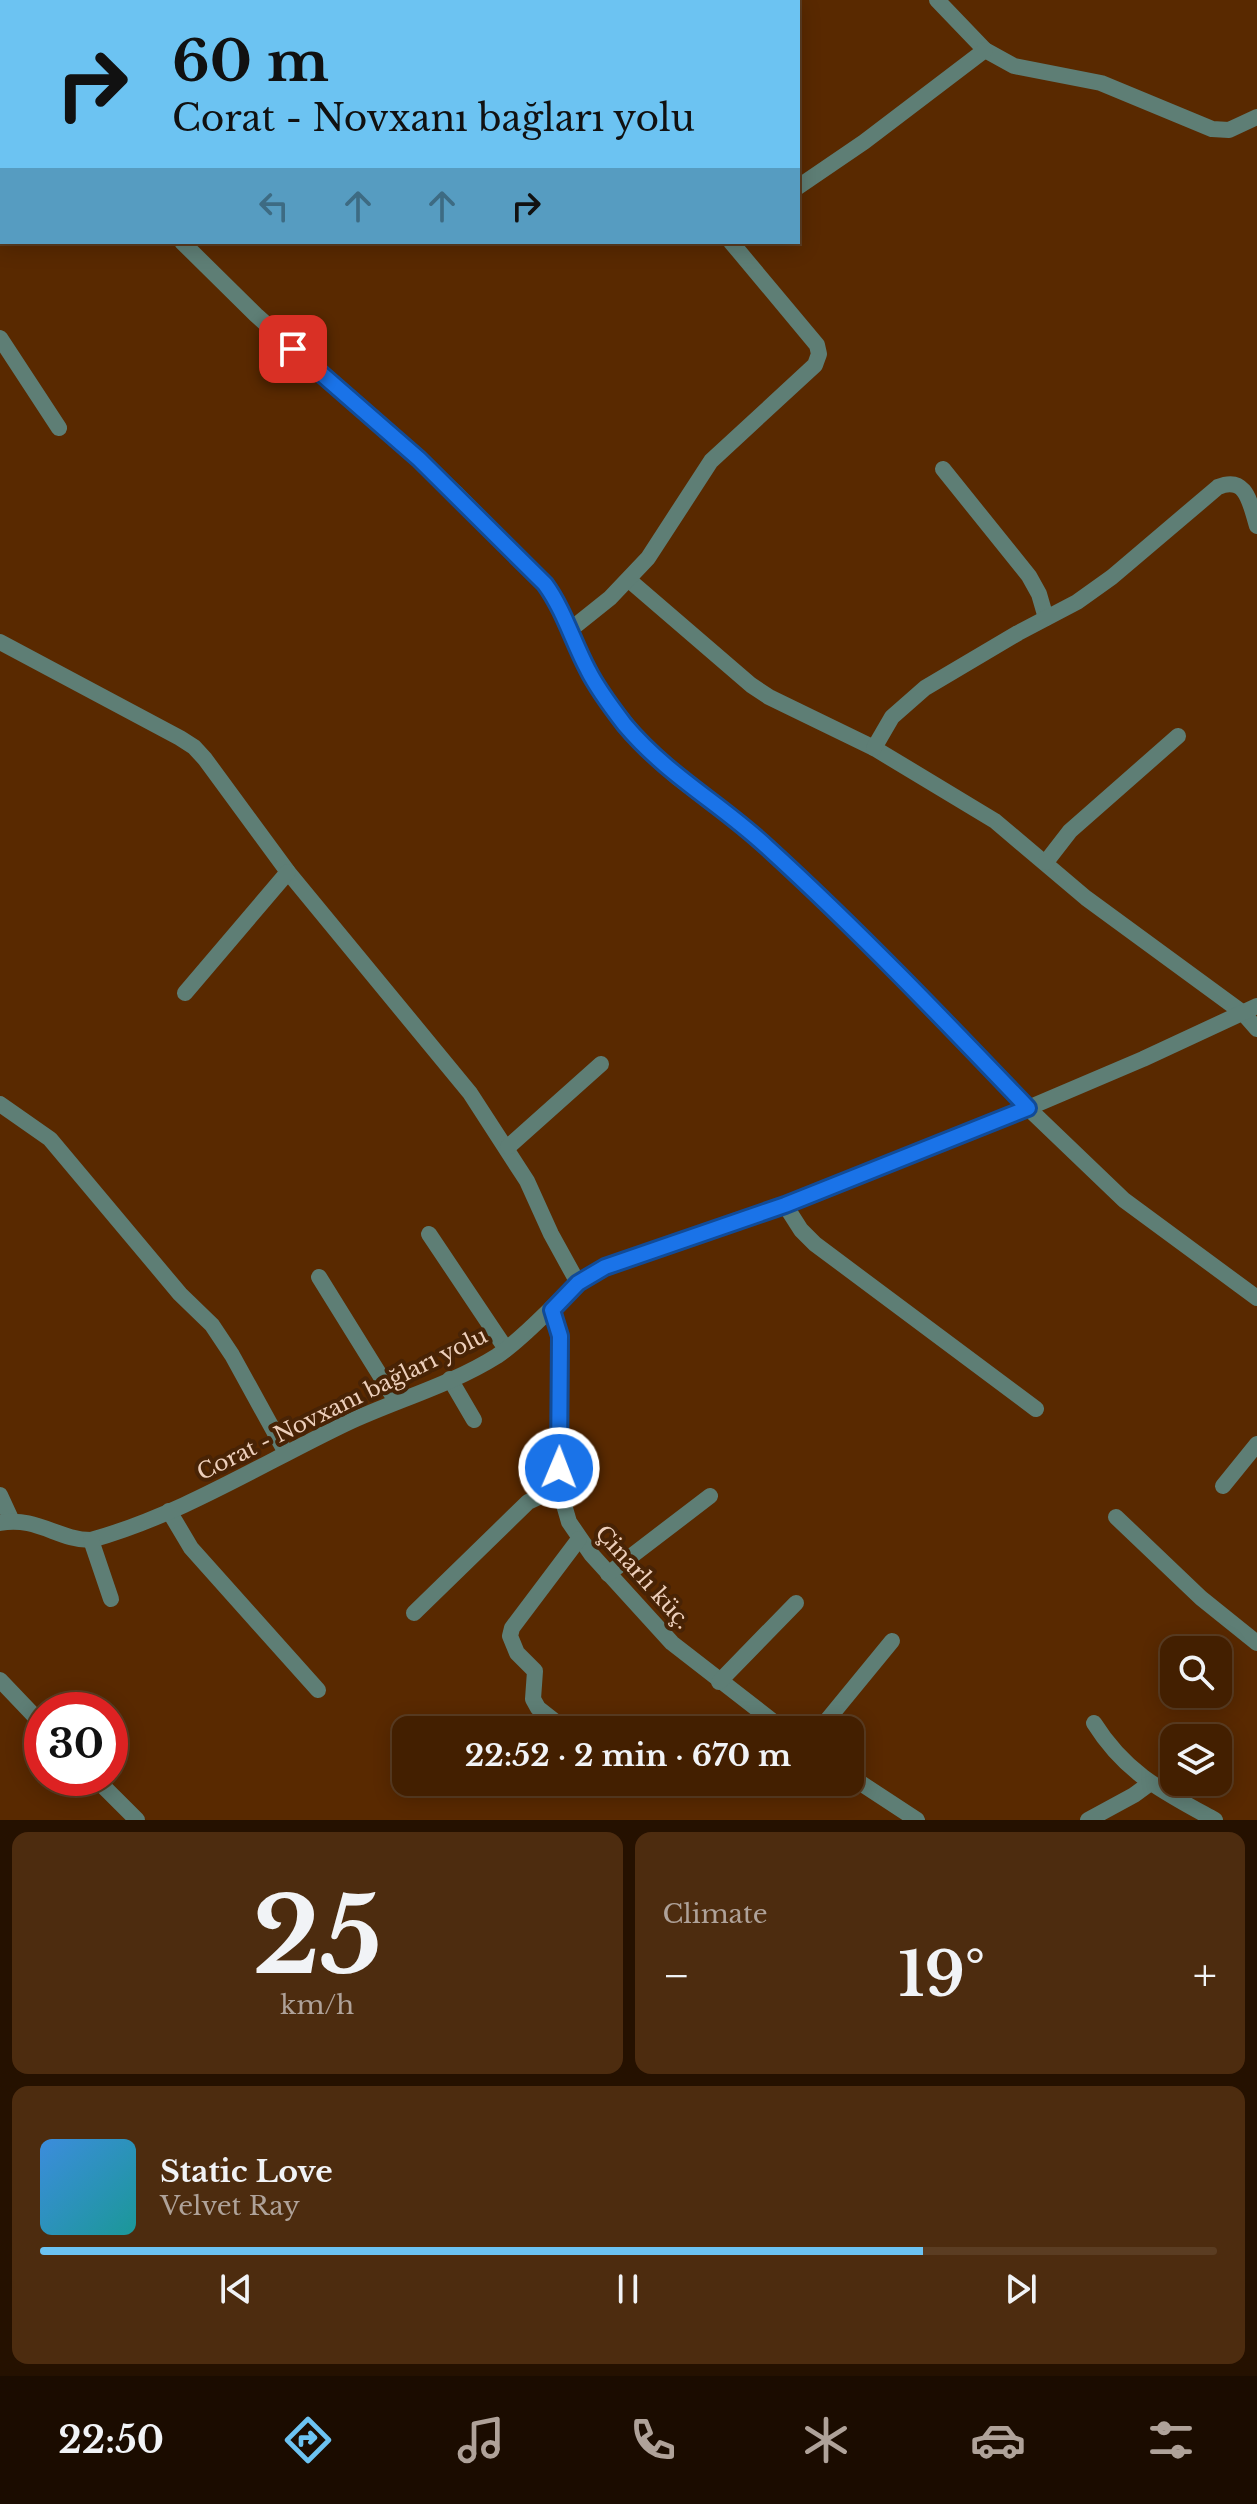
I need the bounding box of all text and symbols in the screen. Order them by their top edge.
text: 60 m [172,27,329,96]
icon: right [40,32,144,136]
text: Corat - Novxanı bağları yolu [172,96,695,141]
icon: left [252,184,296,228]
icon: ahead [336,184,380,228]
icon: ahead [420,184,464,228]
icon: right [504,184,548,228]
pin [259,315,327,383]
icon: arrive [271,327,315,371]
street label: Corat - Novxanı bağları yolu [192,1322,492,1486]
position arrow [517,1426,601,1510]
street label: Çinarlı küç. [590,1520,696,1634]
map controls [1160,1636,1232,1796]
button: search [1160,1636,1232,1708]
speed limit sign: 30 [24,1692,128,1796]
button: layers [1160,1724,1232,1796]
text: 22:52 · 2 min · 670 m [465,1737,791,1774]
text: 25 [252,1872,382,2001]
text: Climate [663,1898,768,1930]
text: 19° [898,1938,985,2012]
text: − [663,1948,690,2003]
text: + [1193,1948,1217,2003]
text: km/h [280,1989,354,2021]
text: Static Love [160,2153,333,2190]
text: Velvet Ray [160,2190,300,2222]
icon: previous [214,2267,258,2311]
icon: pause [606,2267,650,2311]
icon: next [999,2267,1043,2311]
icon: directions [280,2412,336,2468]
icon: music [453,2412,509,2468]
icon: phone [625,2412,681,2468]
icon: climate [798,2412,854,2468]
icon: car [970,2412,1026,2468]
icon: filters [1143,2412,1199,2468]
text: 22:50 [58,2418,164,2463]

